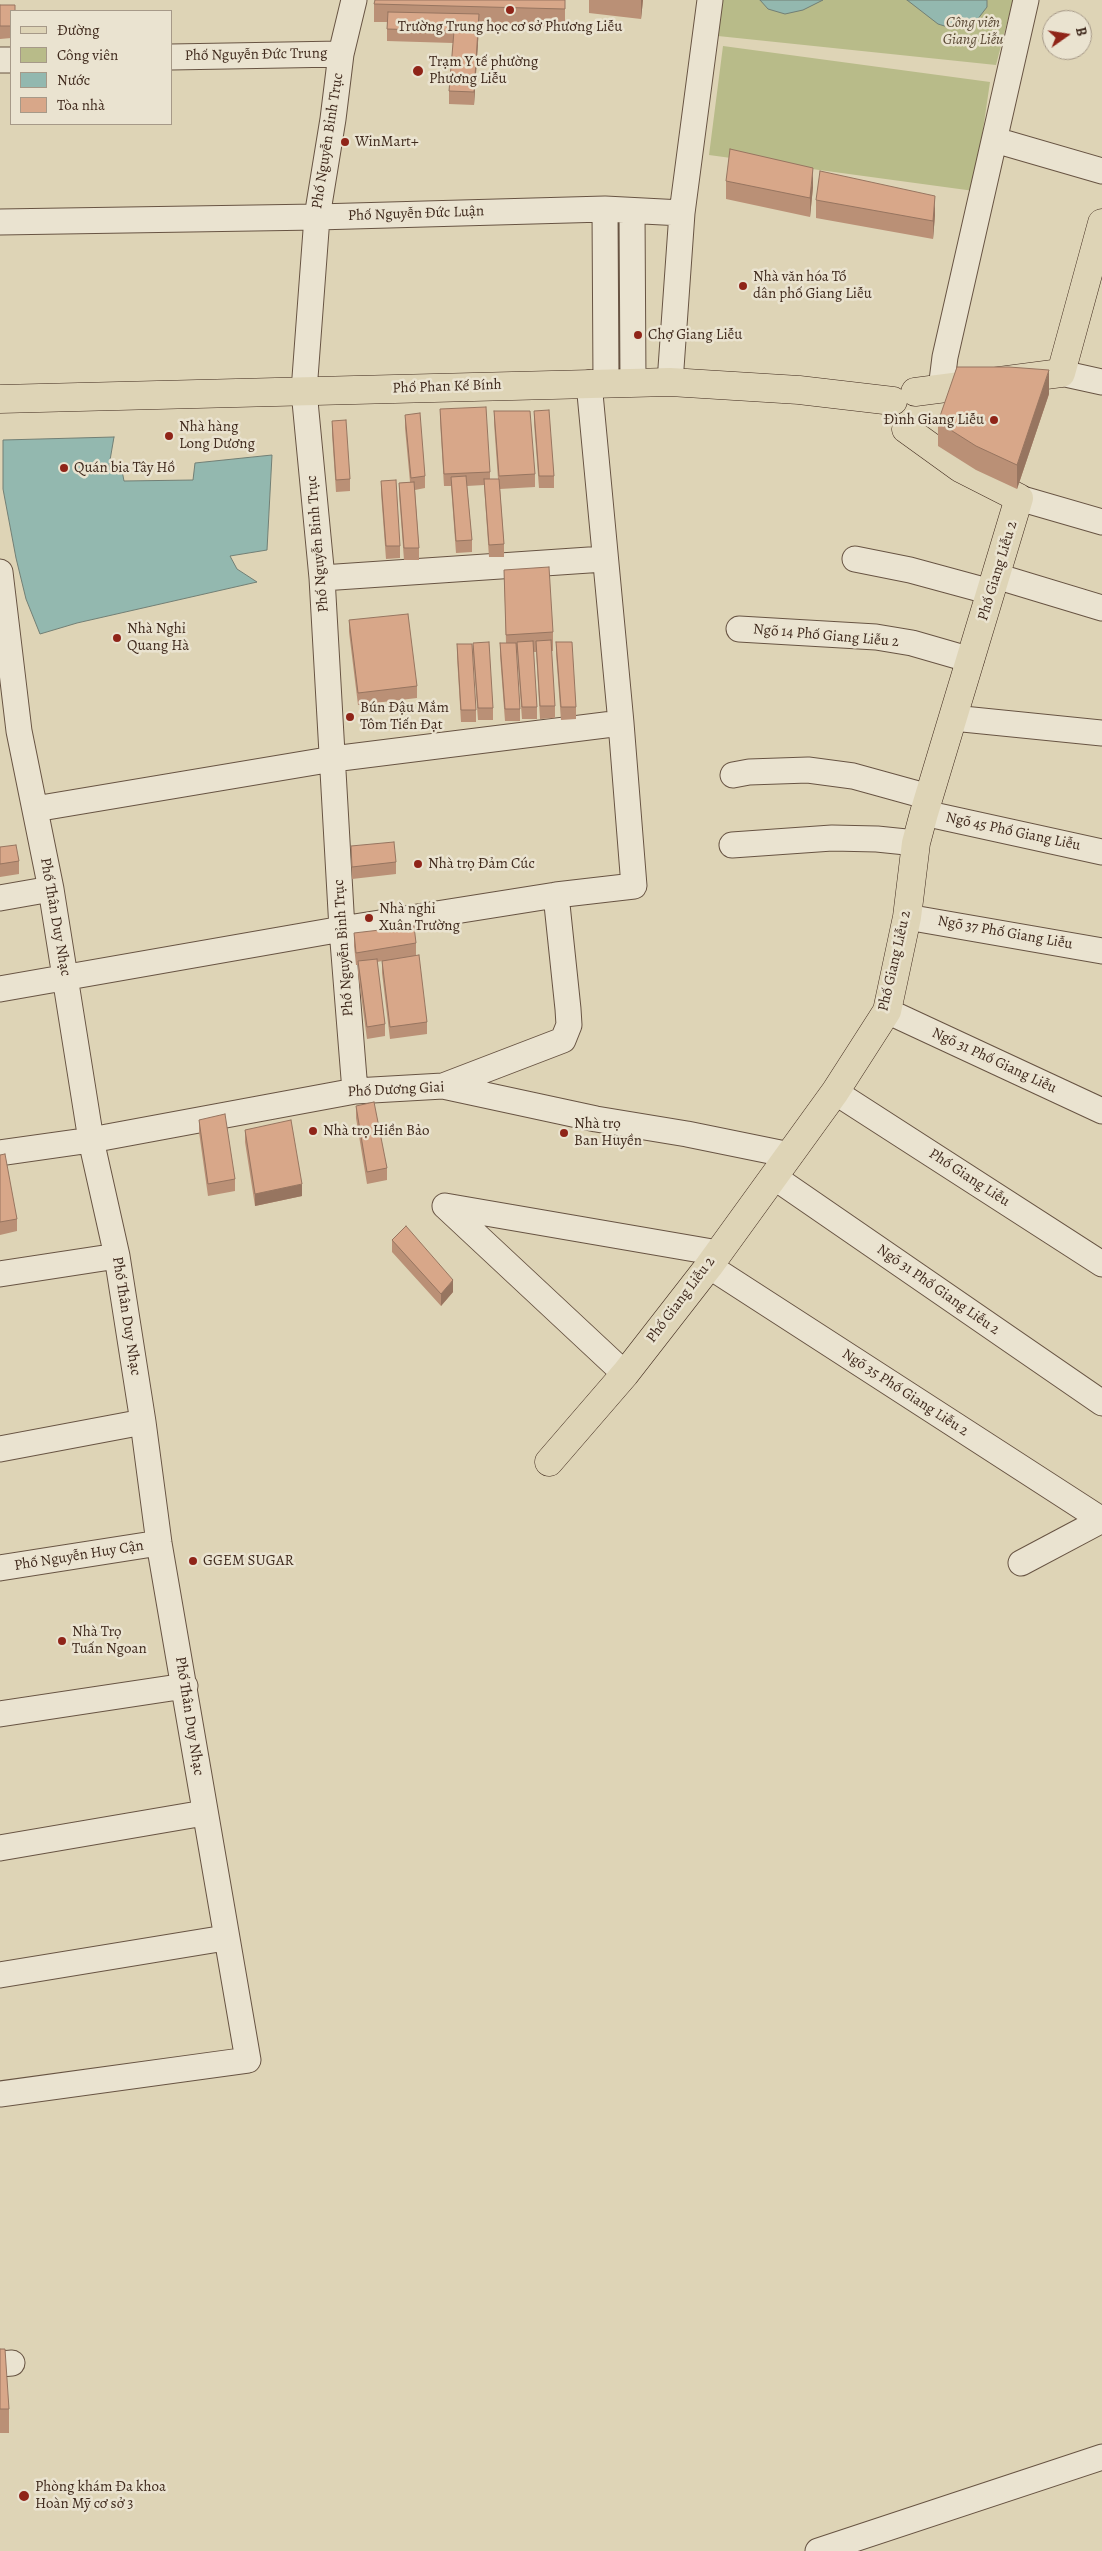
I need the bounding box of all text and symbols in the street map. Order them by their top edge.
marker: Trường Trung học cơ sở Phương Liễu [504,4,516,16]
legend [10,10,172,125]
north arrow [1042,10,1092,60]
park label: Công viên Giang Liễu [943,14,1003,49]
place label: Trường Trung học cơ sở Phương Liễu [398,18,622,36]
text: Đường [57,20,99,40]
text: B [1071,25,1091,38]
text: Công viên [57,45,118,65]
street label: Phố Nguyễn Đức Trung [184,45,328,65]
place label: Trạm Y tế phường Phương Liễu [429,53,538,88]
marker: Trạm Y tế phường Phương Liễu [411,64,425,78]
text: Nước [57,70,90,90]
street label: Phố Nguyễn Bỉnh Trục [308,72,348,210]
text: Tòa nhà [57,95,105,115]
place label: WinMart+ [355,133,419,151]
marker: WinMart+ [339,136,351,148]
street label: Phố Nguyễn Đức Luận [348,203,484,225]
place label: Nhà văn hóa Tổ dân phố Giang Liễu [753,268,872,303]
marker: Nhà văn hóa Tổ dân phố Giang Liễu [737,280,749,292]
place label: Chợ Giang Liễu [648,326,742,344]
marker: Chợ Giang Liễu [632,329,644,341]
street label: Phố Phan Kế Bính [392,376,502,398]
place label: Đình Giang Liễu [884,411,984,429]
marker: Đình Giang Liễu [988,414,1000,426]
place label: Nhà hàng Long Dương [179,418,255,453]
marker: Nhà hàng Long Dương [163,430,175,442]
place label: Quán bia Tây Hồ [74,459,175,477]
marker: Quán bia Tây Hồ [58,462,70,474]
street label: Phố Nguyễn Bỉnh Trục [303,475,333,613]
street label: Phố Giang Liễu 2 [974,519,1022,623]
place label: Nhà Nghỉ Quang Hà [127,620,189,655]
street label: Ngõ 14 Phố Giang Liễu 2 [752,621,900,651]
marker: Nhà Nghỉ Quang Hà [111,632,123,644]
place label: Bún Đậu Mắm Tôm Tiến Đạt [360,699,449,734]
marker: Bún Đậu Mắm Tôm Tiến Đạt [344,711,356,723]
street label: Ngõ 45 Phố Giang Liễu [944,809,1082,855]
place label: Nhà trọ Đảm Cúc [428,855,535,873]
street label: Phố Thân Duy Nhạc [36,856,74,978]
marker: Nhà trọ Đảm Cúc [412,858,424,870]
street label: Phố Nguyễn Bỉnh Trục [330,879,358,1017]
place label: Nhà nghỉ Xuân Trường [379,900,460,935]
street label: Phố Giang Liễu 2 [875,909,915,1013]
marker: Nhà nghỉ Xuân Trường [363,912,375,924]
street label: Ngõ 37 Phố Giang Liễu [936,912,1074,954]
street label: Ngõ 31 Phố Giang Liễu [929,1024,1059,1098]
street label: Phố Dương Giai [347,1078,445,1102]
place label: Nhà trọ Ban Huyền [574,1115,642,1150]
place label: Nhà trọ Hiền Bảo [323,1122,429,1140]
marker: Nhà trọ Hiền Bảo [307,1125,319,1137]
marker: Nhà trọ Ban Huyền [558,1127,570,1139]
street label: Phố Giang Liễu [925,1145,1013,1211]
street label: Ngõ 31 Phố Giang Liễu 2 [873,1241,1003,1339]
street label: Phố Giang Liễu 2 [643,1253,719,1347]
street label: Phố Thân Duy Nhạc [108,1255,144,1377]
street label: Ngõ 35 Phố Giang Liễu 2 [838,1345,972,1441]
street label: Phố Nguyễn Huy Cận [13,1537,145,1575]
place label: GGEM SUGAR [203,1552,294,1570]
marker: GGEM SUGAR [187,1555,199,1567]
place label: Nhà Trọ Tuấn Ngoan [72,1623,147,1658]
marker: Nhà Trọ Tuấn Ngoan [56,1635,68,1647]
street label: Phố Thân Duy Nhạc [171,1655,207,1777]
place label: Phòng khám Đa khoa Hoàn Mỹ cơ sở 3 [35,2478,166,2513]
marker: Phòng khám Đa khoa Hoàn Mỹ cơ sở 3 [17,2489,31,2503]

